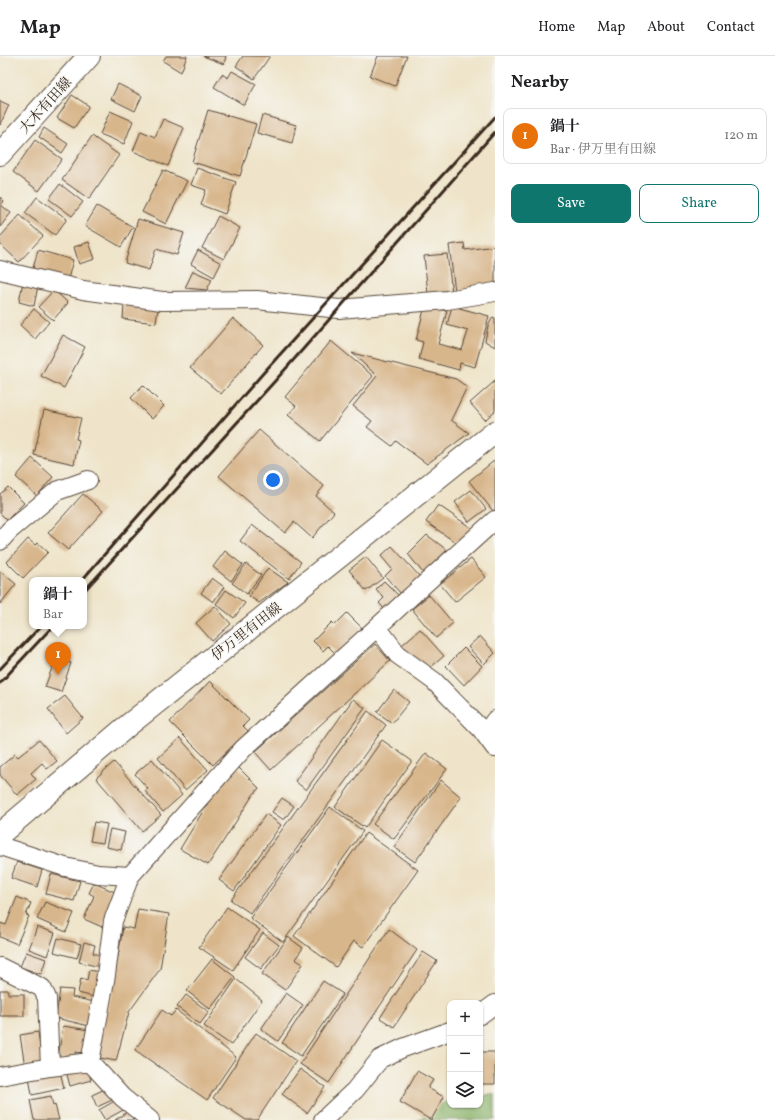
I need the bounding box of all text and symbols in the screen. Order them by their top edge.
text: Map [20,15,61,41]
text: Home [538,18,575,37]
text: Map [597,18,625,37]
text: About [647,18,685,37]
text: Contact [707,18,755,37]
text: Nearby [511,71,569,94]
street label: 大木有田線 [16,74,77,138]
text: 鍋十 [550,117,580,138]
text: 1 [522,127,528,145]
text: 120 m [724,127,758,145]
text: Bar · 伊万里有田線 [550,141,656,159]
button: Save [511,184,631,223]
button: Share [639,184,759,223]
your location [263,470,283,490]
popup [29,577,87,629]
text: 鍋十 [43,585,73,606]
street label: 伊万里有田線 [208,599,286,666]
text: Bar [43,606,63,624]
pin: 1 [45,642,71,675]
map controls [447,1000,483,1108]
button: + [447,1000,483,1036]
button: − [447,1036,483,1072]
button: layers [447,1072,483,1108]

